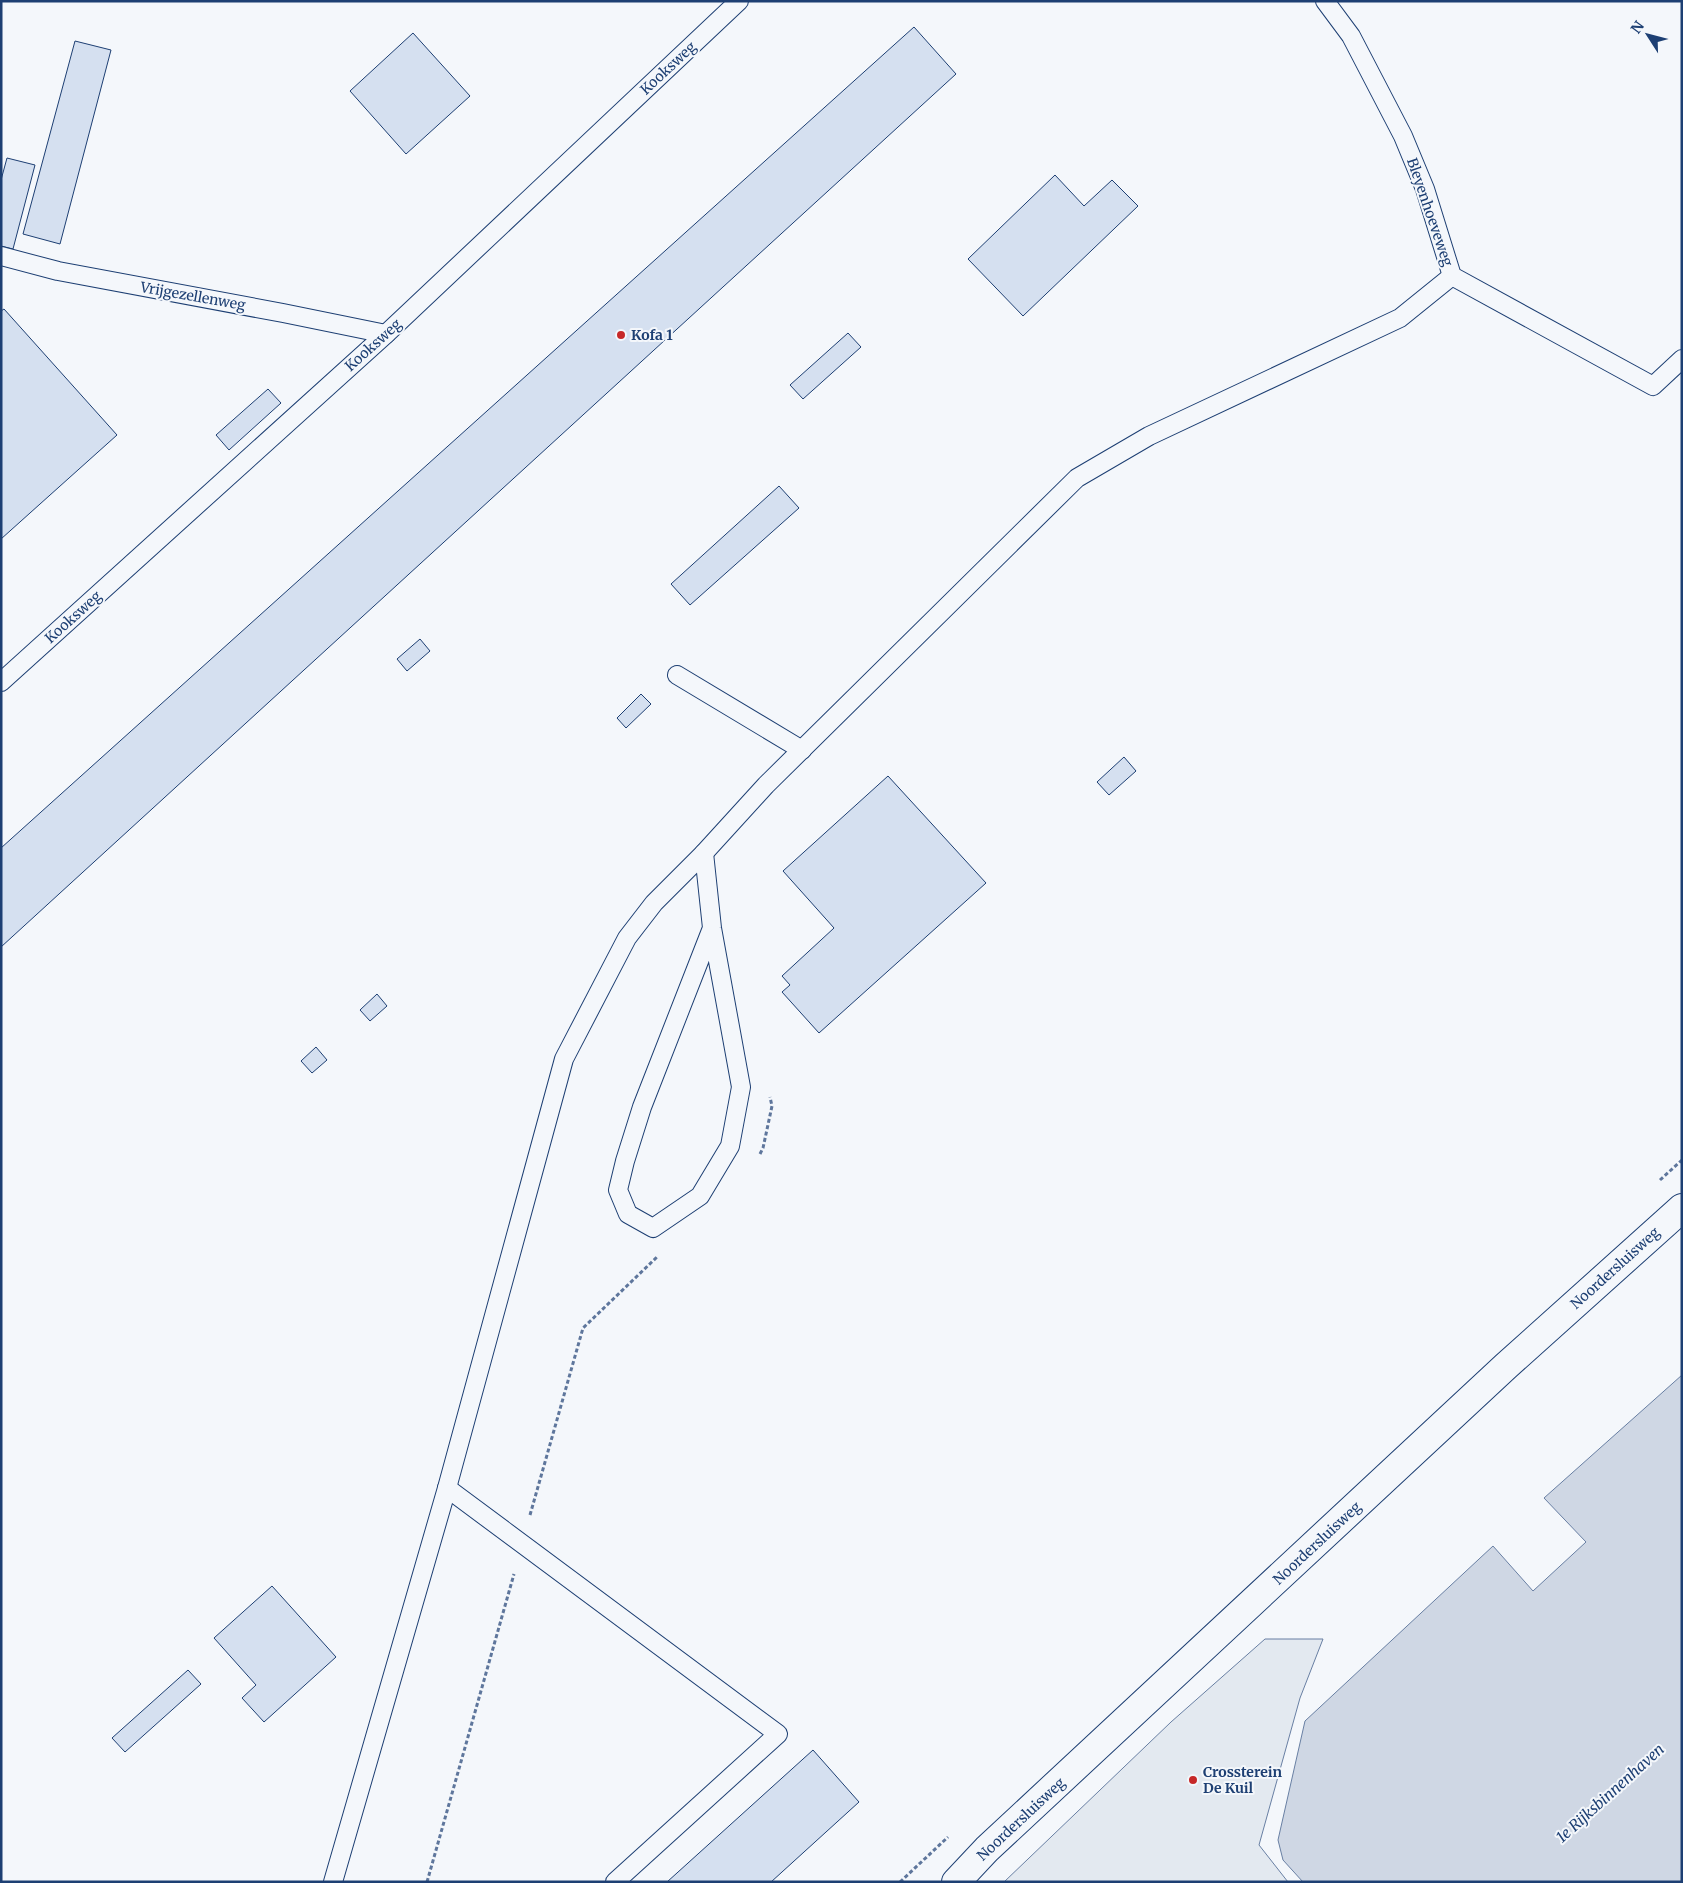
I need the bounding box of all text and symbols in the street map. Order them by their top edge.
north arrow [1623,10,1673,60]
text: N [1627,18,1648,37]
street label: Kooksweg [636,37,700,98]
street label: Bleyenhoeveweg [1403,155,1457,269]
street label: Vrijgezellenweg [138,278,247,314]
street label: Kooksweg [341,315,405,375]
place label: Kofa 1 [631,326,673,344]
marker: Kofa 1 [615,329,627,341]
street label: Kooksweg [41,587,105,647]
street label: Noordersluisweg [1567,1223,1664,1313]
street label: Noordersluisweg [1269,1497,1365,1588]
water label: 1e Rijksbinnenhaven [1552,1739,1668,1847]
place label: Crossterein De Kuil [1203,1763,1282,1797]
street label: Noordersluisweg [973,1773,1069,1864]
marker: Crossterein De Kuil [1187,1774,1199,1786]

